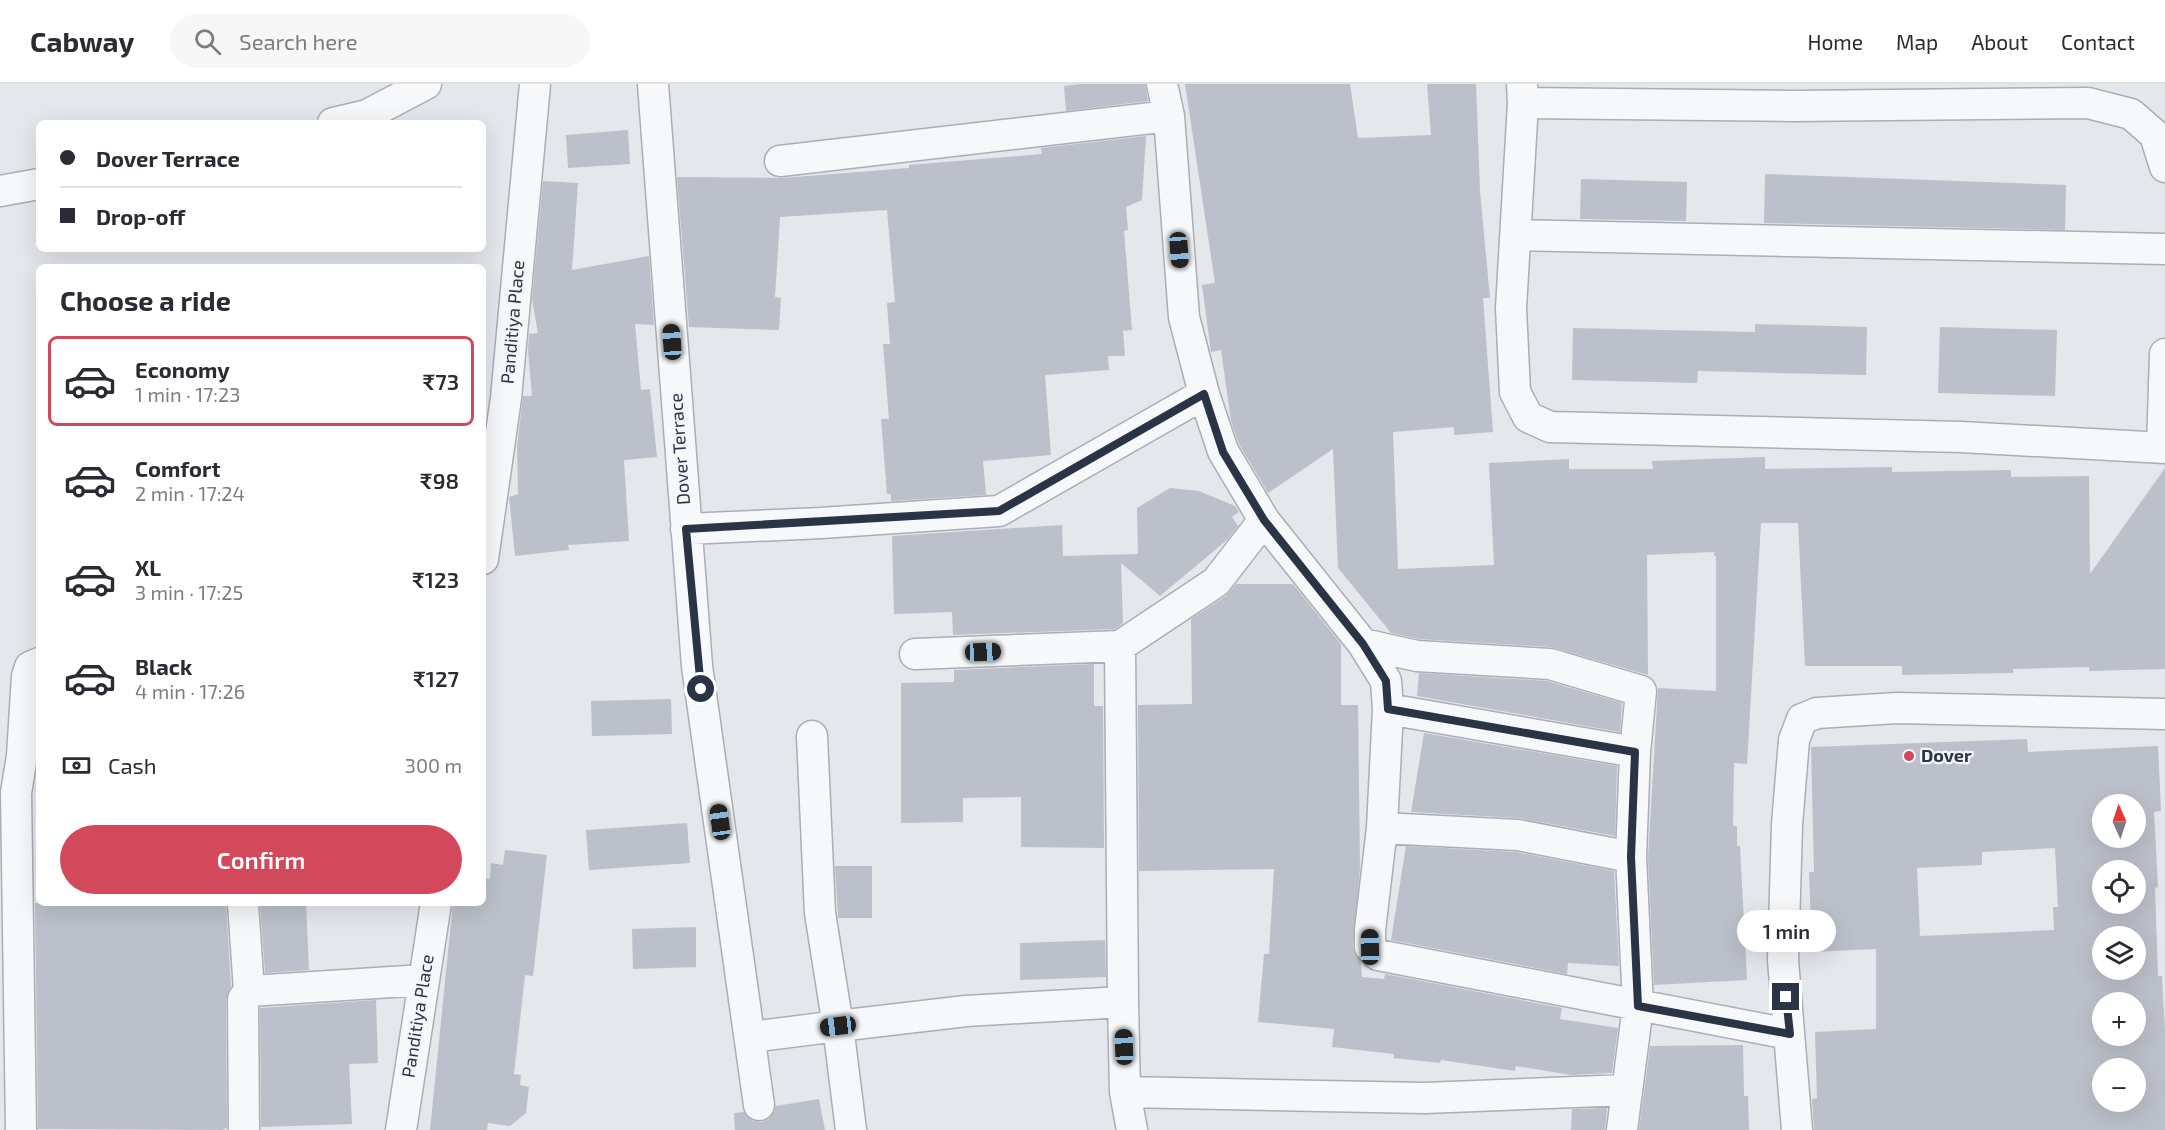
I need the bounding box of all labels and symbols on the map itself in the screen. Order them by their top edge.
car [1169,231,1189,269]
street label: Panditiya Place [496,259,528,385]
car [662,323,682,361]
street label: Dover Terrace [664,392,694,506]
car [965,642,1001,662]
route start [687,675,714,702]
place label: Dover [1921,744,1972,766]
marker: Dover [1902,749,1916,763]
north arrow [2092,794,2146,848]
car [709,803,731,841]
callout: 1 min [1736,910,1836,952]
car [1361,929,1379,965]
street label: Panditiya Place [396,953,438,1079]
route end [1772,983,1799,1010]
car [819,1015,857,1037]
car [1114,1029,1134,1065]

